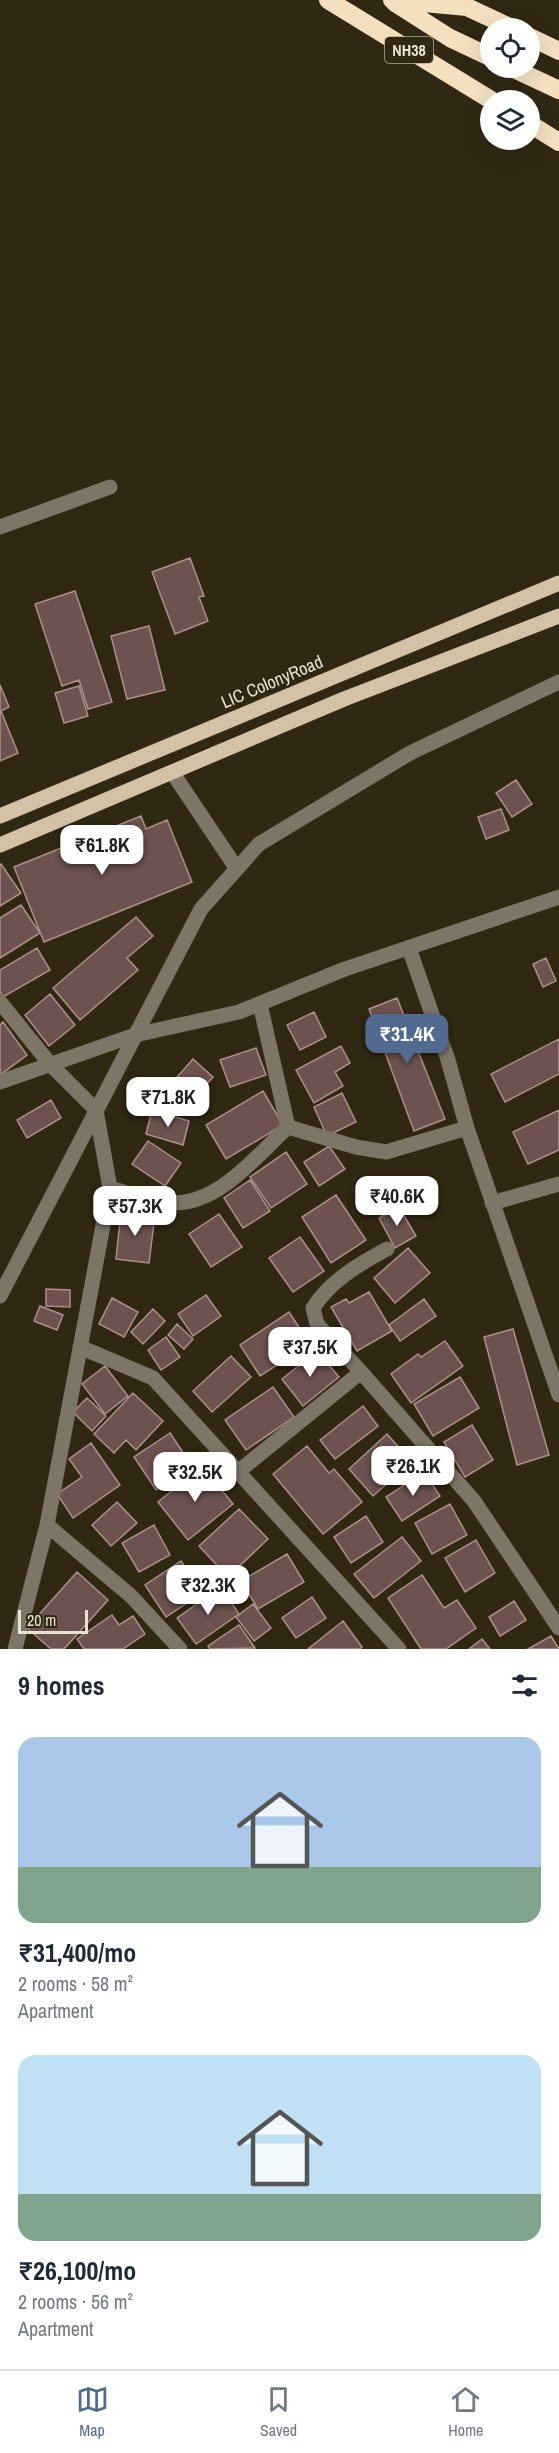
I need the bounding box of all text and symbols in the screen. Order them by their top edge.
map controls [480,18,540,150]
button: locate [480,18,540,78]
road number: NH38 [385,37,433,63]
button: layers [480,90,540,150]
street label: LIC ColonyRoad [217,649,327,714]
pin: ₹61.8K [53,825,151,876]
text: ₹61.8K [74,831,130,858]
pin: ₹31.4K [358,1014,456,1065]
text: ₹31.4K [379,1020,435,1047]
pin: ₹71.8K [119,1077,217,1128]
text: ₹71.8K [140,1083,196,1110]
pin: ₹40.6K [348,1176,446,1227]
text: ₹40.6K [369,1182,425,1209]
pin: ₹57.3K [86,1186,184,1237]
text: ₹57.3K [107,1192,163,1219]
pin: ₹37.5K [261,1327,359,1378]
text: ₹37.5K [282,1333,338,1360]
pin: ₹26.1K [364,1446,462,1497]
pin: ₹32.5K [146,1452,244,1503]
text: ₹26.1K [385,1452,441,1479]
text: ₹32.5K [167,1458,223,1485]
pin: ₹32.3K [159,1565,257,1616]
text: ₹32.3K [180,1571,236,1598]
scale bar [18,1607,88,1634]
text: 20 m [27,1609,56,1631]
text: 9 homes [18,1668,105,1703]
icon: filters [508,1669,541,1702]
icon: home [226,1776,334,1884]
text: ₹31,400/mo [18,1935,136,1970]
text: 2 rooms · 58 m² [18,1970,133,1997]
text: Apartment [18,1997,94,2024]
icon: home [226,2094,334,2202]
text: ₹26,100/mo [18,2253,136,2288]
text: 2 rooms · 56 m² [18,2288,133,2315]
text: Apartment [18,2315,94,2342]
tab: Map [76,2383,109,2441]
tab: Saved [260,2383,297,2441]
tab: Home [448,2383,483,2441]

